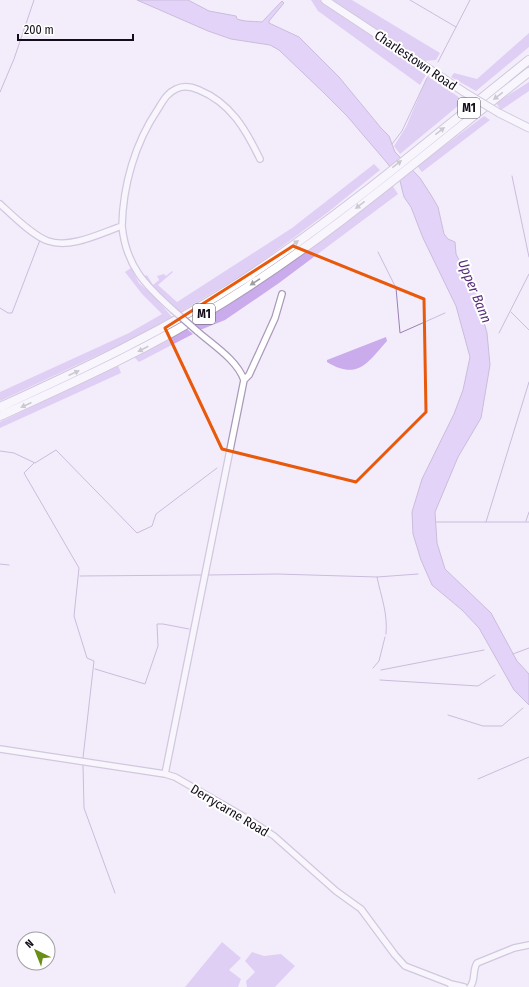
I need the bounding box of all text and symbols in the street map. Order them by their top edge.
scale bar [18,16,133,42]
text: 200 m [24,23,54,37]
street label: Charlestown Road [372,27,460,93]
one-way arrow [493,91,504,100]
road number: M1 [458,98,480,118]
one-way arrow [434,126,445,135]
one-way arrow [392,160,403,169]
one-way arrow [354,201,365,210]
one-way arrow [289,240,300,248]
water label: Upper Bann [454,257,495,326]
one-way arrow [250,278,260,286]
road number: M1 [193,304,215,324]
one-way arrow [137,345,149,352]
one-way arrow [68,370,79,376]
one-way arrow [20,401,32,408]
street label: Derrycarne Road [188,781,272,840]
north arrow [16,931,56,971]
text: N [23,937,36,951]

